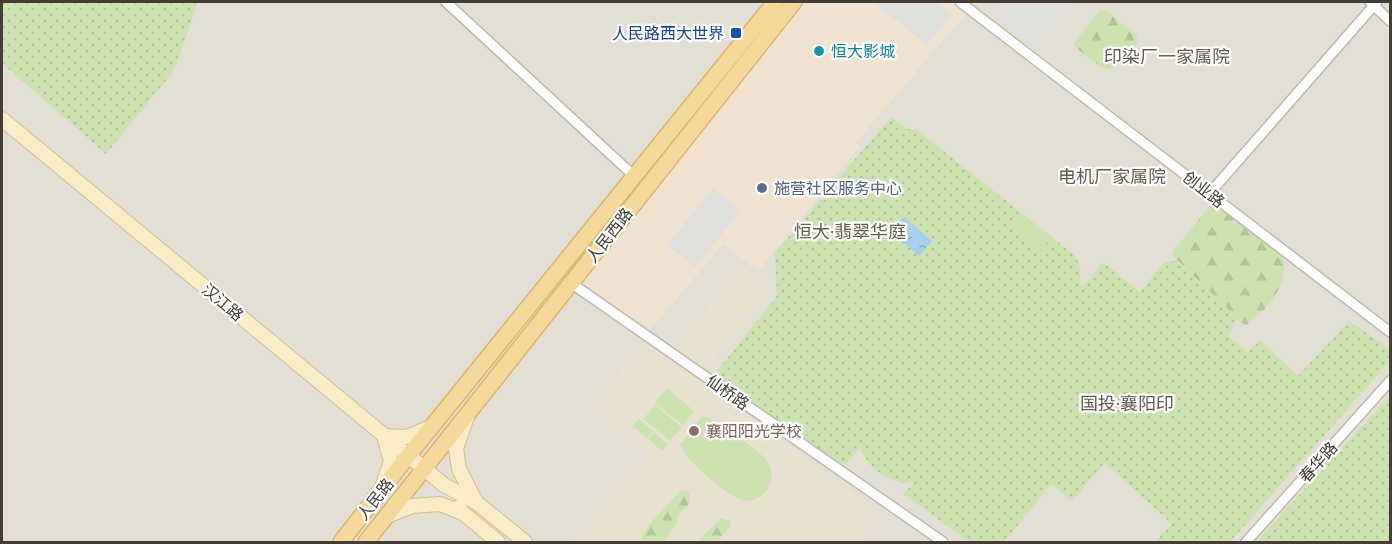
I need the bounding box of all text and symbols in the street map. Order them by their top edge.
place label: 人民路西大世界 [612,22,724,44]
marker: 人民路西大世界 [729,26,743,40]
place label: 恒大影城 [831,40,895,62]
marker: 恒大影城 [812,44,826,58]
district label: 印染厂一家属院 [1104,44,1230,69]
district label: 电机厂家属院 [1058,164,1166,189]
street label: 创业路 [1178,166,1230,212]
place label: 施营社区服务中心 [774,177,902,199]
marker: 施营社区服务中心 [755,181,769,195]
street label: 人民西路 [581,203,637,267]
district label: 恒大·翡翠华庭 [794,219,906,244]
street label: 汉江路 [198,278,248,326]
street label: 仙桥路 [702,369,754,415]
district label: 国投·襄阳印 [1080,391,1174,416]
place label: 襄阳阳光学校 [706,420,802,442]
marker: 襄阳阳光学校 [687,424,701,438]
street label: 春华路 [1294,437,1342,487]
street label: 人民路 [352,473,398,525]

